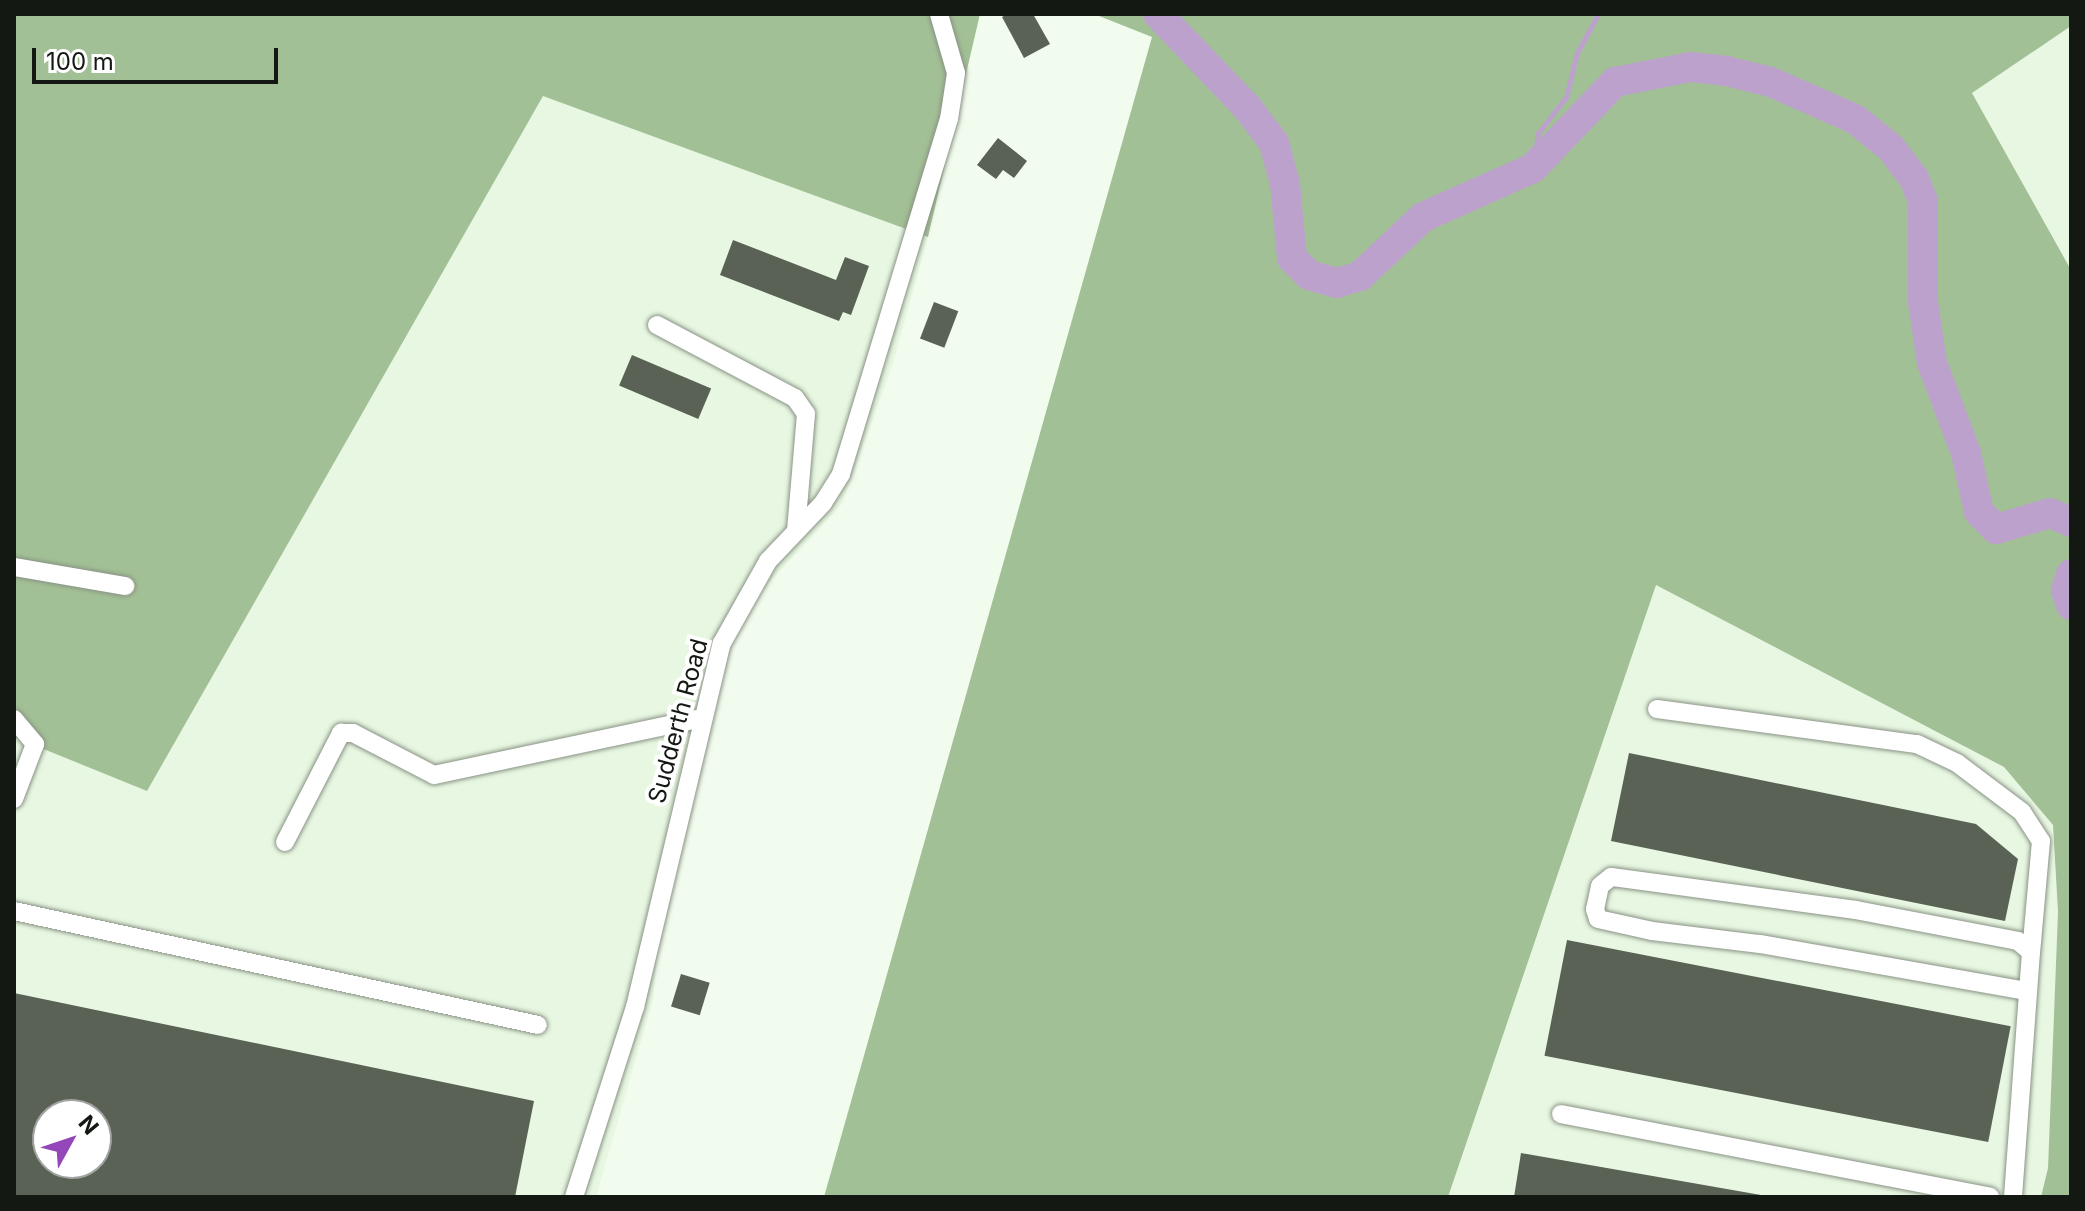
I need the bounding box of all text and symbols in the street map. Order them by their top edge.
scale bar [36,32,282,82]
text: 100 m [46,47,114,76]
street label: Sudderth Road [642,636,714,806]
north arrow [32,1099,112,1179]
text: N [74,1110,104,1140]

